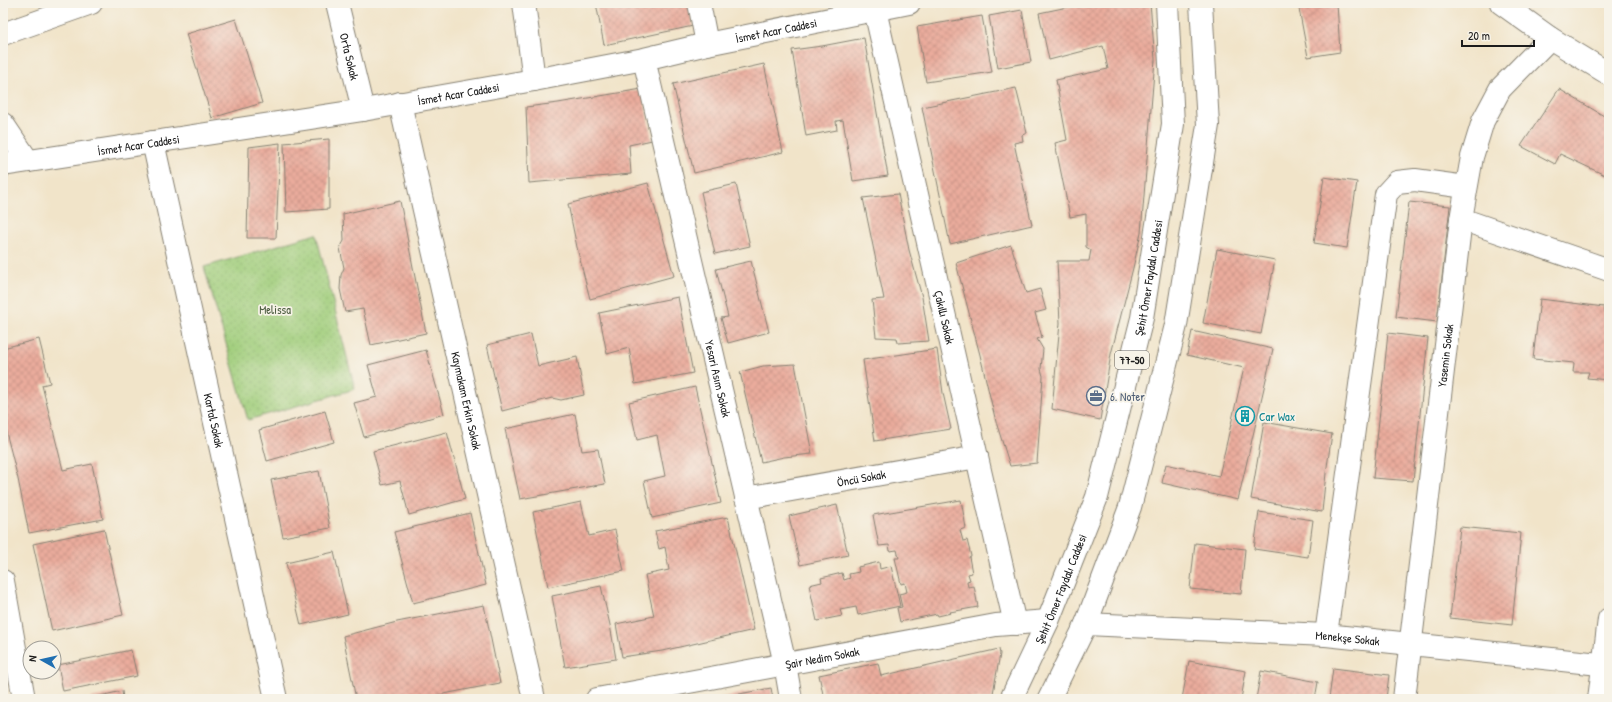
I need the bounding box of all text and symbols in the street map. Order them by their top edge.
street label: İsmet Acar Caddesi [734,13,818,47]
scale bar [1462,22,1534,48]
text: 20 m [1468,27,1490,44]
street label: Orta Sokak [336,31,364,82]
street label: İsmet Acar Caddesi [416,78,501,109]
street label: İsmet Acar Caddesi [96,130,181,159]
street label: Şehit Ömer Faydalı Caddesi [1129,219,1166,337]
street label: Çakıllı Sokak [931,289,959,346]
park label: Melissa [259,301,291,318]
street label: Yasemin Sokak [1433,323,1457,388]
street label: Yesari Asım Sokak [701,338,736,419]
street label: Kaymakam Erkin Sokak [448,350,486,451]
road number: 77-50 [1115,351,1149,369]
office icon: 6. Noter [1085,385,1107,407]
place label: 6. Noter [1110,388,1145,405]
street label: Kartal Sokak [200,391,229,449]
building icon: Car Wax [1234,405,1256,427]
place label: Car Wax [1259,408,1295,425]
street label: Öncü Sokak [835,465,887,490]
street label: Şehit Ömer Faydalı Caddesi [1030,531,1090,646]
street label: Menekşe Sokak [1315,626,1381,649]
north arrow [22,640,62,680]
street label: Şair Nedim Sokak [784,642,861,672]
text: N [25,655,39,662]

